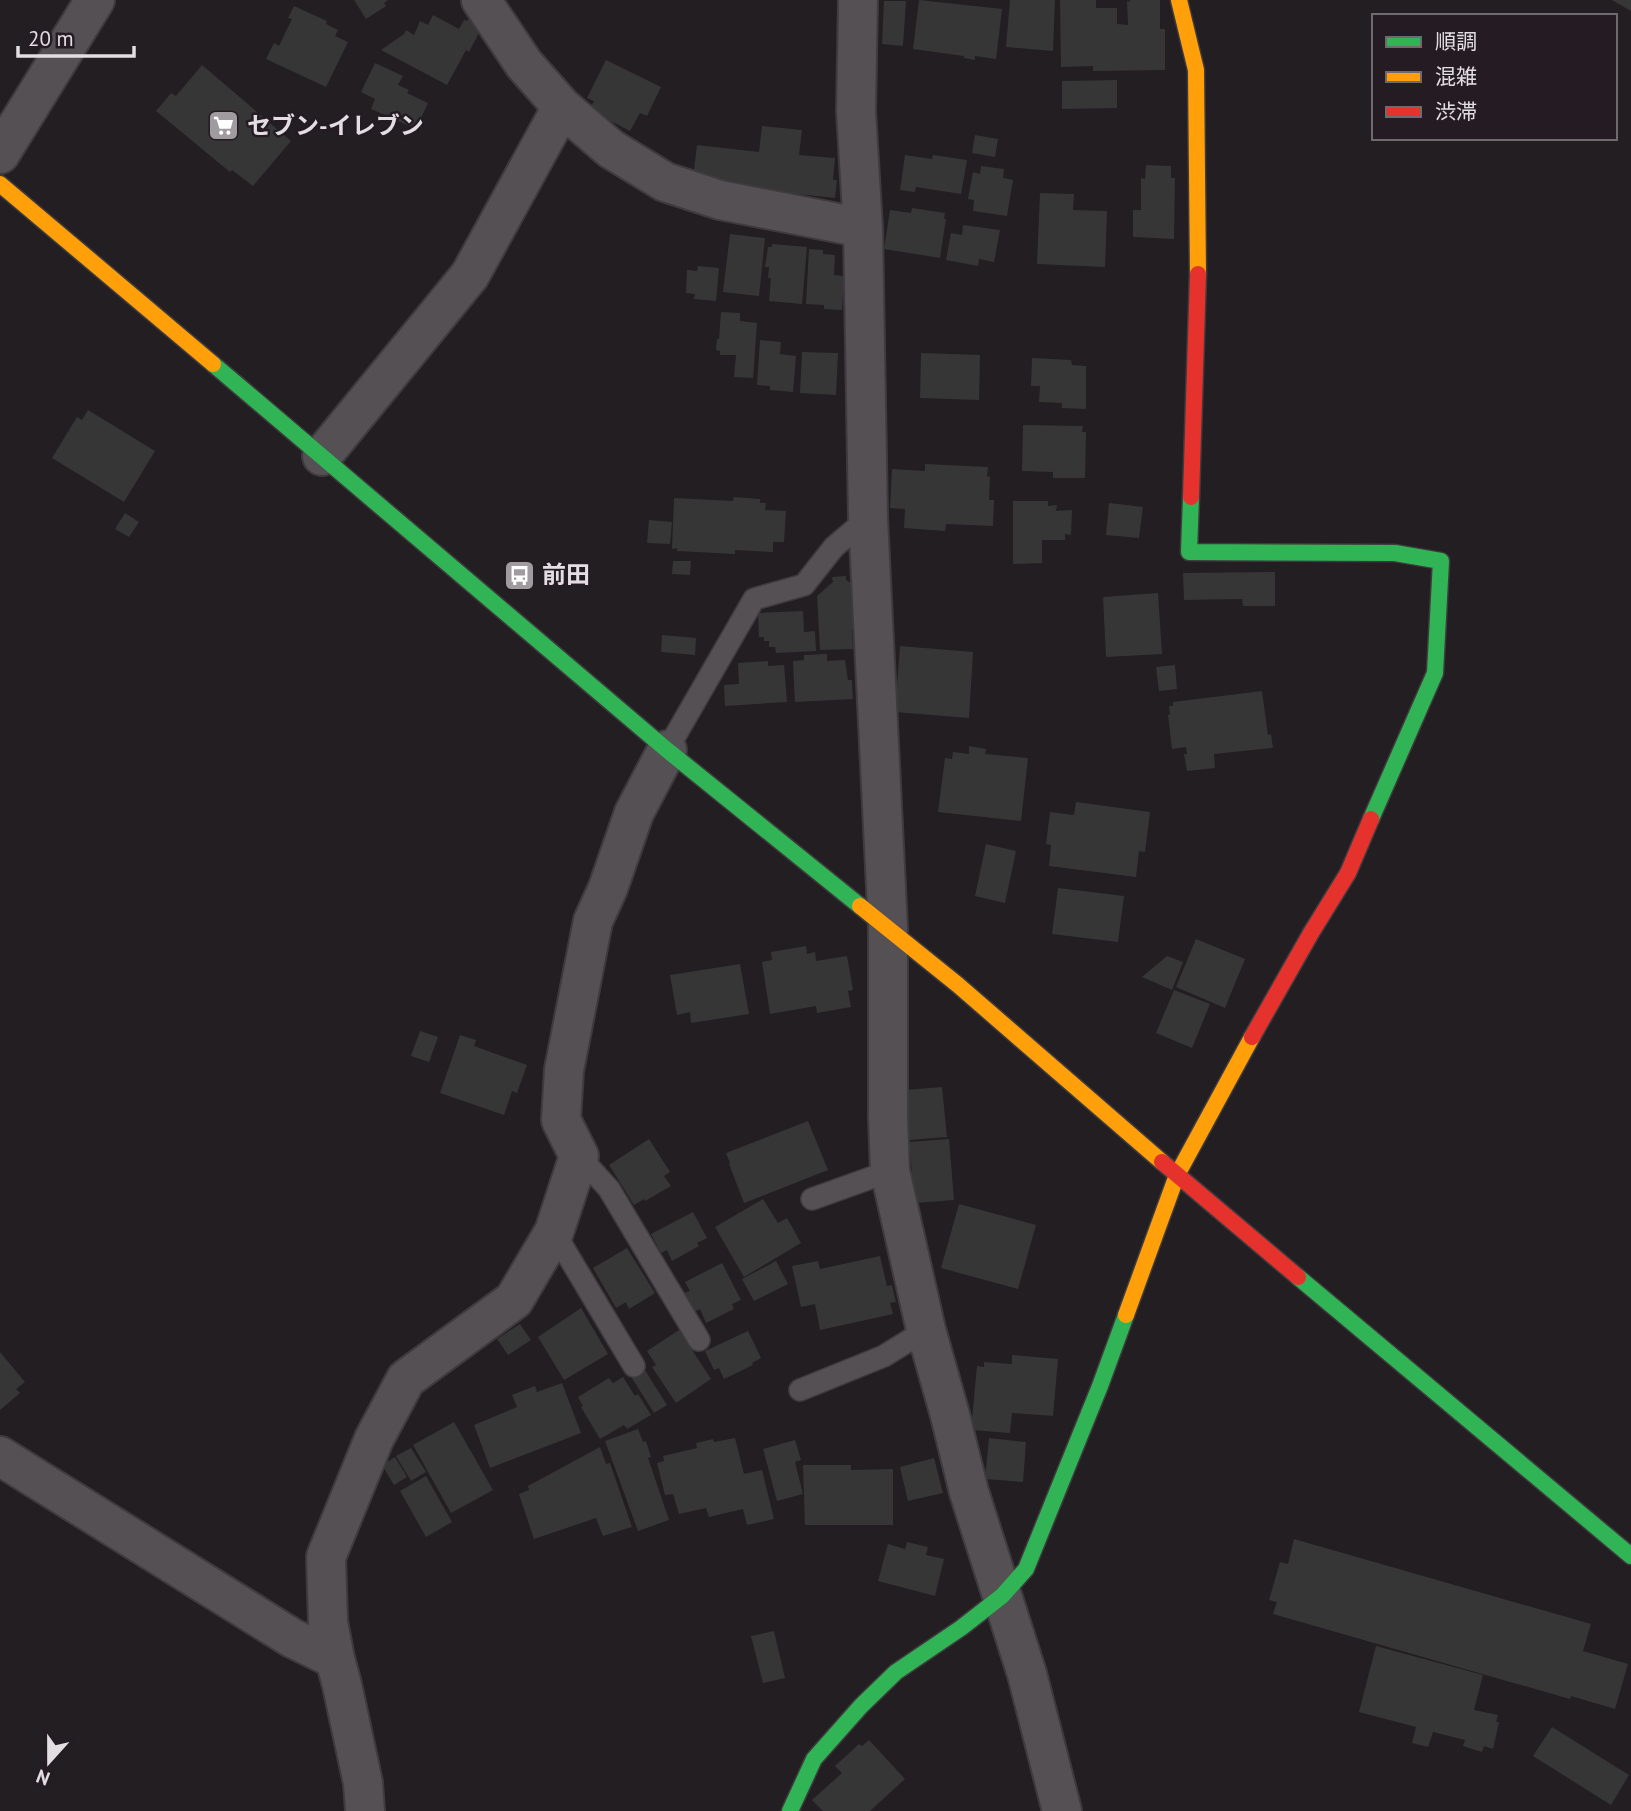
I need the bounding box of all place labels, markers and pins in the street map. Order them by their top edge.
supermarket icon: セブン-イレブン [207,109,241,143]
place label: セブン-イレブン [247,110,424,141]
bus stop icon: 前田 [502,558,536,592]
place label: 前田 [542,559,590,590]

